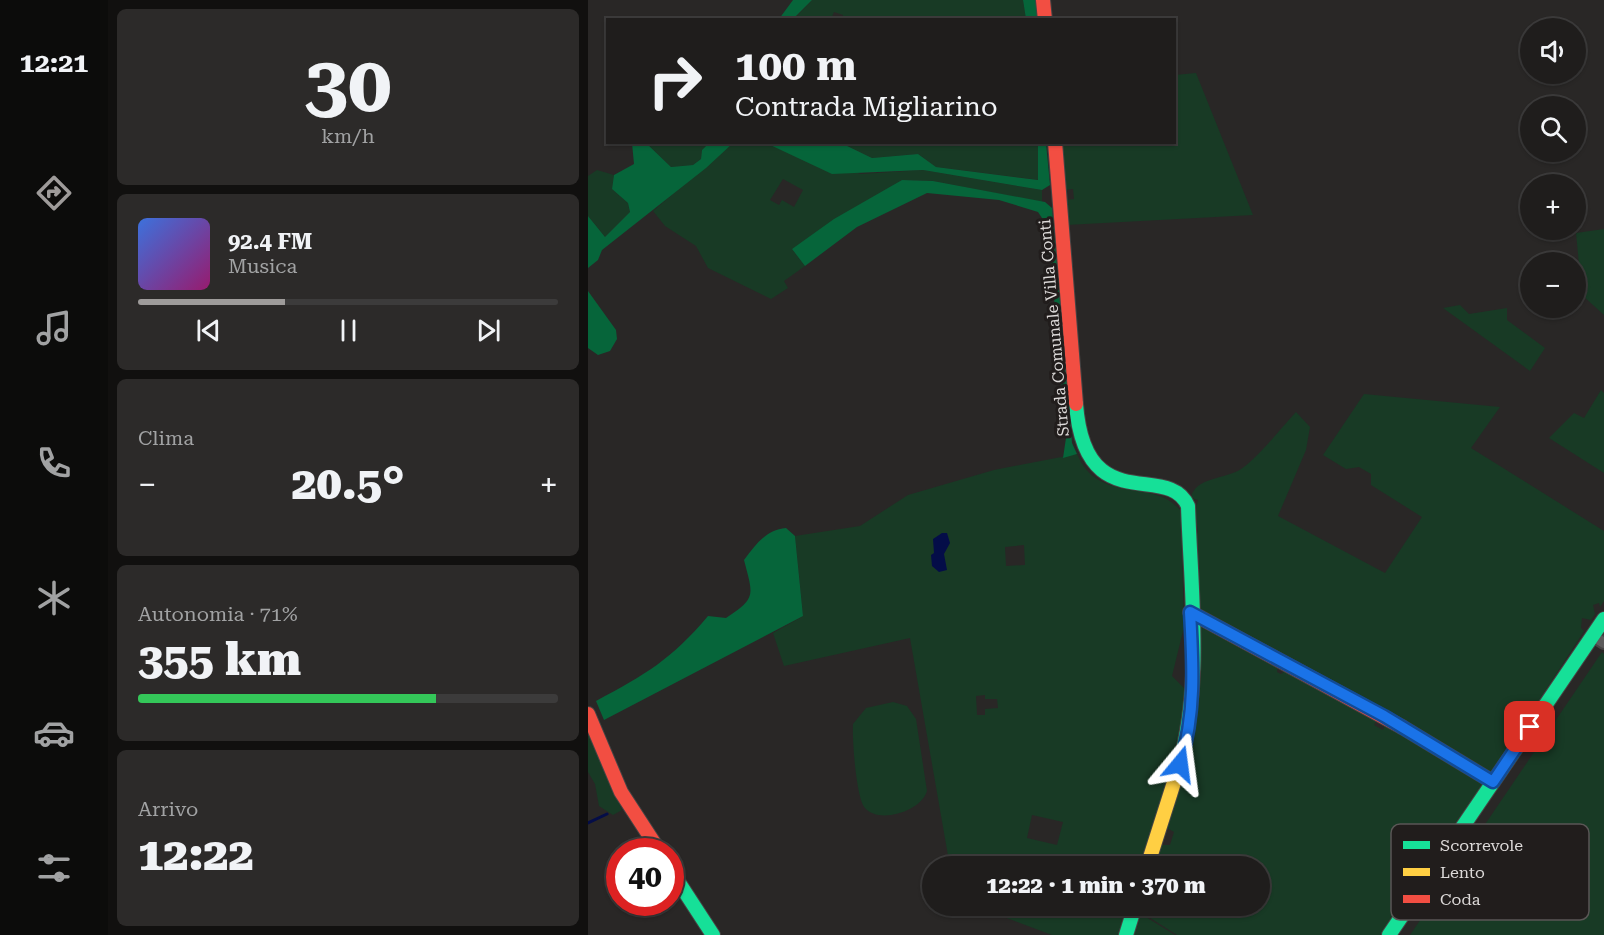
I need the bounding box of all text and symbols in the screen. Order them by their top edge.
map controls [1520,18,1586,318]
button: sound [1520,18,1586,84]
text: 30 [304,39,392,130]
text: 100 m [735,41,857,90]
icon: right [636,42,714,120]
text: 12:21 [20,47,88,79]
text: Contrada Migliarino [735,91,998,123]
button: search [1520,96,1586,162]
text: km/h [321,124,375,148]
icon: directions [33,172,75,214]
button: + [1520,174,1586,240]
street label: Strada Comunale Villa Conti [1035,219,1073,437]
text: 92.4 FM [228,229,312,254]
button: − [1520,252,1586,318]
text: Musica [228,254,297,278]
icon: music [33,307,75,349]
icon: previous [192,314,225,347]
icon: pause [332,314,365,347]
icon: next [472,314,505,347]
text: Clima [138,426,194,450]
icon: phone [33,442,75,484]
text: 20.5° [291,457,405,510]
text: − [138,465,156,504]
text: + [540,465,558,504]
icon: climate [33,577,75,619]
text: Autonomia · 71% [138,602,298,626]
text: 355 km [138,633,301,686]
pin [1504,701,1555,752]
icon: arrive [1513,710,1546,743]
icon: car [33,712,75,754]
position arrow [1148,732,1212,796]
text: Arrivo [138,797,198,821]
legend [1391,824,1589,920]
text: 12:22 [138,828,254,881]
text: Scorrevole [1440,836,1523,855]
speed limit sign: 40 [606,838,684,916]
icon: filters [33,847,75,889]
text: Lento [1440,863,1485,882]
text: 12:22 · 1 min · 370 m [986,873,1206,898]
text: Coda [1440,890,1481,909]

